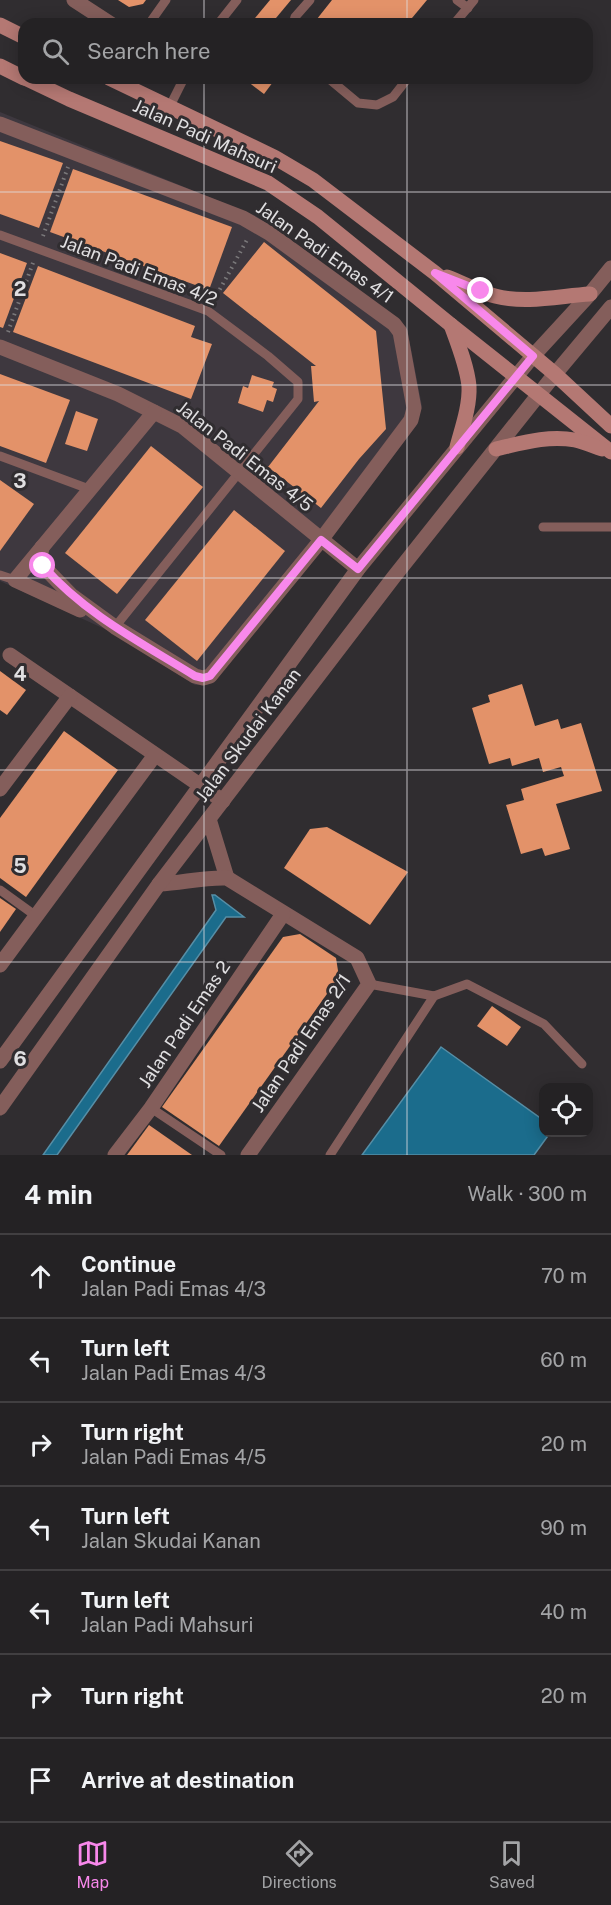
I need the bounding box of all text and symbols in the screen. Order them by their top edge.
search box [18,18,593,84]
icon: search [39,35,72,68]
text: Search here [87,38,211,64]
street label: Jalan Padi Mahsuri [130,95,280,177]
street label: Jalan Padi Emas 4/1 [252,197,398,307]
street label: Jalan Padi Emas 4/2 [58,230,220,310]
text: 2 [14,277,26,301]
route end [467,277,493,303]
street label: Jalan Padi Emas 4/5 [173,396,317,516]
text: 3 [13,469,27,493]
route start [29,552,55,578]
text: 4 [13,662,27,686]
street label: Jalan Skudai Kanan [191,664,305,806]
text: 5 [13,854,27,878]
street label: Jalan Padi Emas 2 [134,957,234,1091]
street label: Jalan Padi Emas 2/1 [247,970,355,1116]
text: 6 [13,1047,27,1071]
map controls [539,1083,593,1137]
button: locate [539,1083,593,1137]
text: 4 min [24,1179,93,1210]
text: Walk · 300 m [467,1182,587,1206]
text: Continue [81,1251,176,1277]
icon: ahead [24,1260,57,1293]
text: 70 m [541,1264,587,1288]
text: Jalan Padi Emas 4/3 [81,1277,266,1301]
text: Turn left [81,1335,170,1361]
icon: left [24,1344,57,1377]
text: 60 m [540,1348,587,1372]
text: Jalan Padi Emas 4/3 [81,1361,266,1385]
text: Turn right [81,1419,184,1445]
icon: right [24,1428,57,1461]
text: 20 m [541,1432,587,1456]
text: Jalan Padi Emas 4/5 [81,1445,266,1469]
text: Turn left [81,1503,170,1529]
icon: left [24,1512,57,1545]
text: 90 m [540,1516,587,1540]
text: Jalan Skudai Kanan [81,1529,261,1553]
text: Turn left [81,1587,170,1613]
icon: left [24,1596,57,1629]
text: 40 m [540,1600,587,1624]
text: Jalan Padi Mahsuri [81,1613,254,1637]
icon: right [24,1680,57,1713]
text: Turn right [81,1683,184,1709]
text: 20 m [541,1684,587,1708]
icon: arrive [24,1764,57,1797]
text: Arrive at destination [81,1767,294,1793]
tab: Map [76,1837,109,1892]
tab: Directions [262,1837,337,1892]
tab: Saved [489,1837,535,1892]

